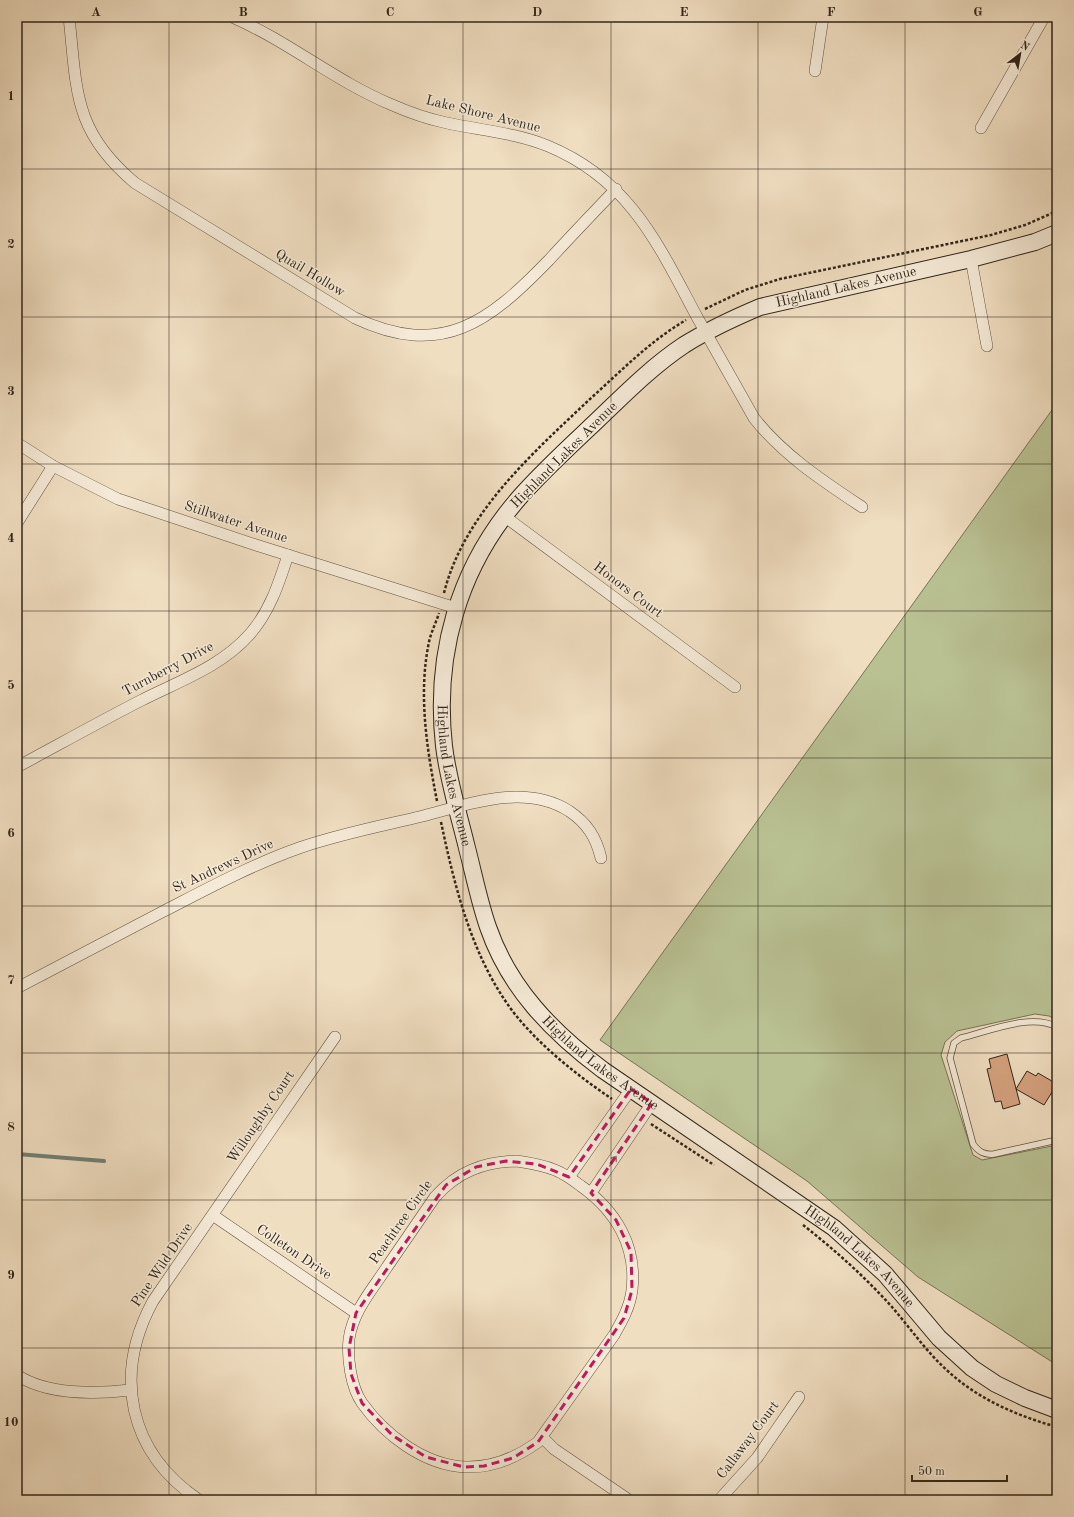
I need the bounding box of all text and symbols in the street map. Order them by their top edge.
text: A [91,6,101,19]
text: B [238,6,248,19]
text: C [386,6,394,19]
text: D [532,6,542,19]
text: E [680,6,689,19]
text: F [827,6,836,19]
text: G [973,6,983,19]
north arrow [1000,34,1040,74]
text: N [1018,40,1031,54]
text: 1 [7,90,15,103]
street label: Lake Shore Avenue [424,93,542,135]
text: 2 [7,238,15,251]
street label: Quail Hollow [273,247,347,299]
street label: Highland Lakes Avenue [774,264,918,310]
text: 3 [7,385,15,398]
street label: Highland Lakes Avenue [508,399,620,511]
street label: Stillwater Avenue [183,499,289,545]
text: 4 [7,532,15,545]
street label: Honors Court [591,560,665,621]
street label: Turnberry Drive [120,639,216,699]
text: 5 [7,679,15,692]
street label: Highland Lakes Avenue [435,704,473,848]
text: 6 [7,827,15,840]
street label: St Andrews Drive [170,836,276,896]
text: 7 [7,974,15,987]
street label: Highland Lakes Avenue [539,1013,661,1113]
street label: Willoughby Court [225,1068,297,1166]
text: 8 [7,1121,15,1134]
one-way arrow [608,1155,617,1166]
street label: Peachtree Circle [367,1178,435,1266]
street label: Highland Lakes Avenue [802,1203,917,1310]
street label: Pine Wild Drive [129,1220,195,1310]
street label: Colleton Drive [254,1222,334,1282]
text: 9 [7,1269,15,1282]
street label: Callaway Court [714,1398,782,1481]
text: 10 [3,1416,19,1429]
scale bar [912,1457,1007,1483]
text: 50 m [918,1465,945,1478]

